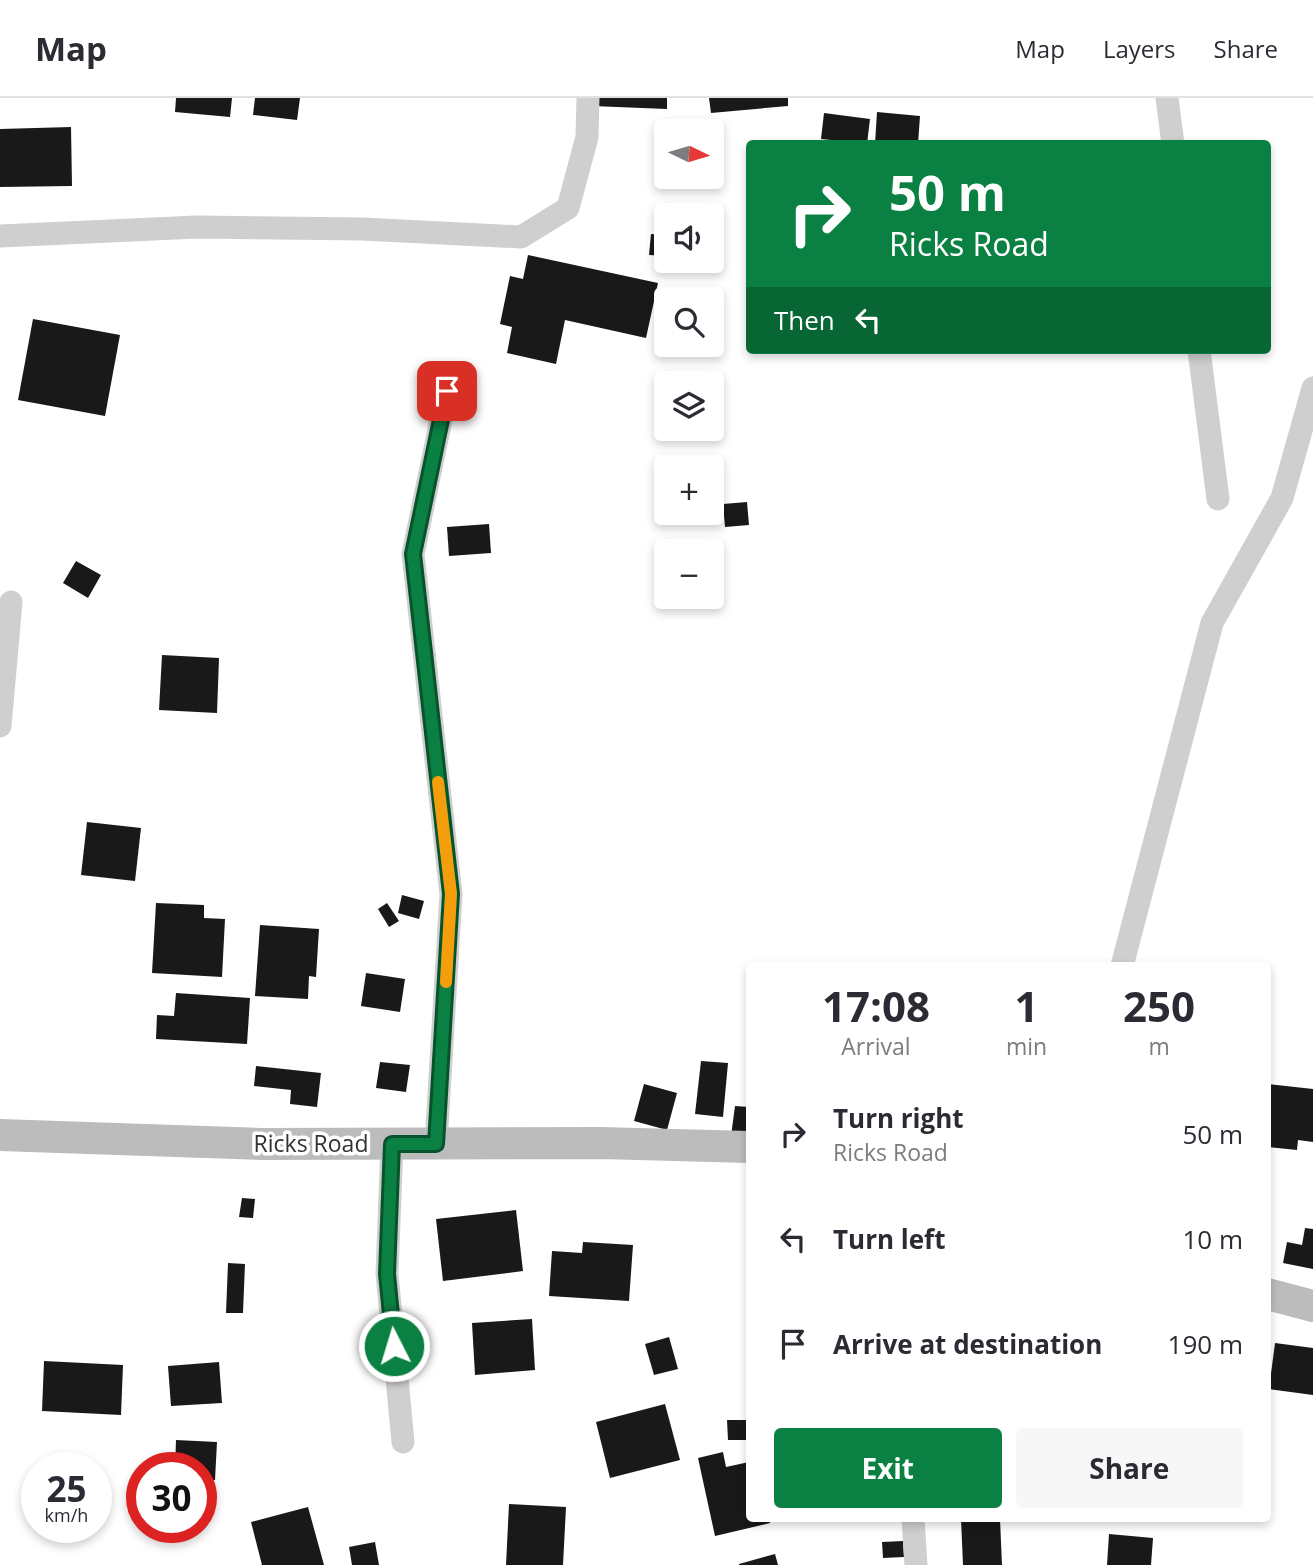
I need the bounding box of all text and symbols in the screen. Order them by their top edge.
text: Map [35,26,107,71]
text: Map [1015,32,1065,65]
text: Layers [1103,32,1176,65]
text: Share [1214,32,1278,65]
north arrow [654,119,724,189]
map controls [654,119,724,609]
text: 50 m [889,159,1006,225]
icon: right [774,168,865,259]
button: sound [654,203,724,273]
text: Ricks Road [889,222,1049,265]
button: search [654,287,724,357]
icon: left [849,301,887,339]
text: Then [774,302,835,338]
pin [417,361,477,421]
button: layers [654,371,724,441]
icon: arrive [428,372,466,410]
button: + [654,455,724,525]
button: − [654,539,724,609]
text: 17:08 [822,977,930,1034]
text: 1 [1014,977,1039,1034]
text: 250 [1123,977,1195,1034]
text: Arrival [841,1030,911,1062]
text: min [1006,1030,1047,1062]
text: m [1148,1030,1170,1062]
text: Turn right [833,1100,964,1136]
icon: right [774,1115,812,1153]
text: 50 m [1182,1116,1243,1152]
street label: Ricks Road [254,1127,368,1159]
text: Ricks Road [833,1136,948,1168]
icon: left [774,1220,812,1258]
text: Turn left [833,1221,945,1257]
text: 10 m [1182,1221,1243,1257]
position arrow [357,1309,431,1383]
icon: arrive [774,1325,812,1363]
text: Arrive at destination [833,1326,1102,1362]
text: 190 m [1168,1326,1243,1362]
button: Exit [774,1428,1002,1508]
button: Share [1016,1428,1243,1508]
speed limit sign: 30 [126,1452,217,1543]
text: 25 [46,1465,87,1512]
text: km/h [45,1503,88,1527]

